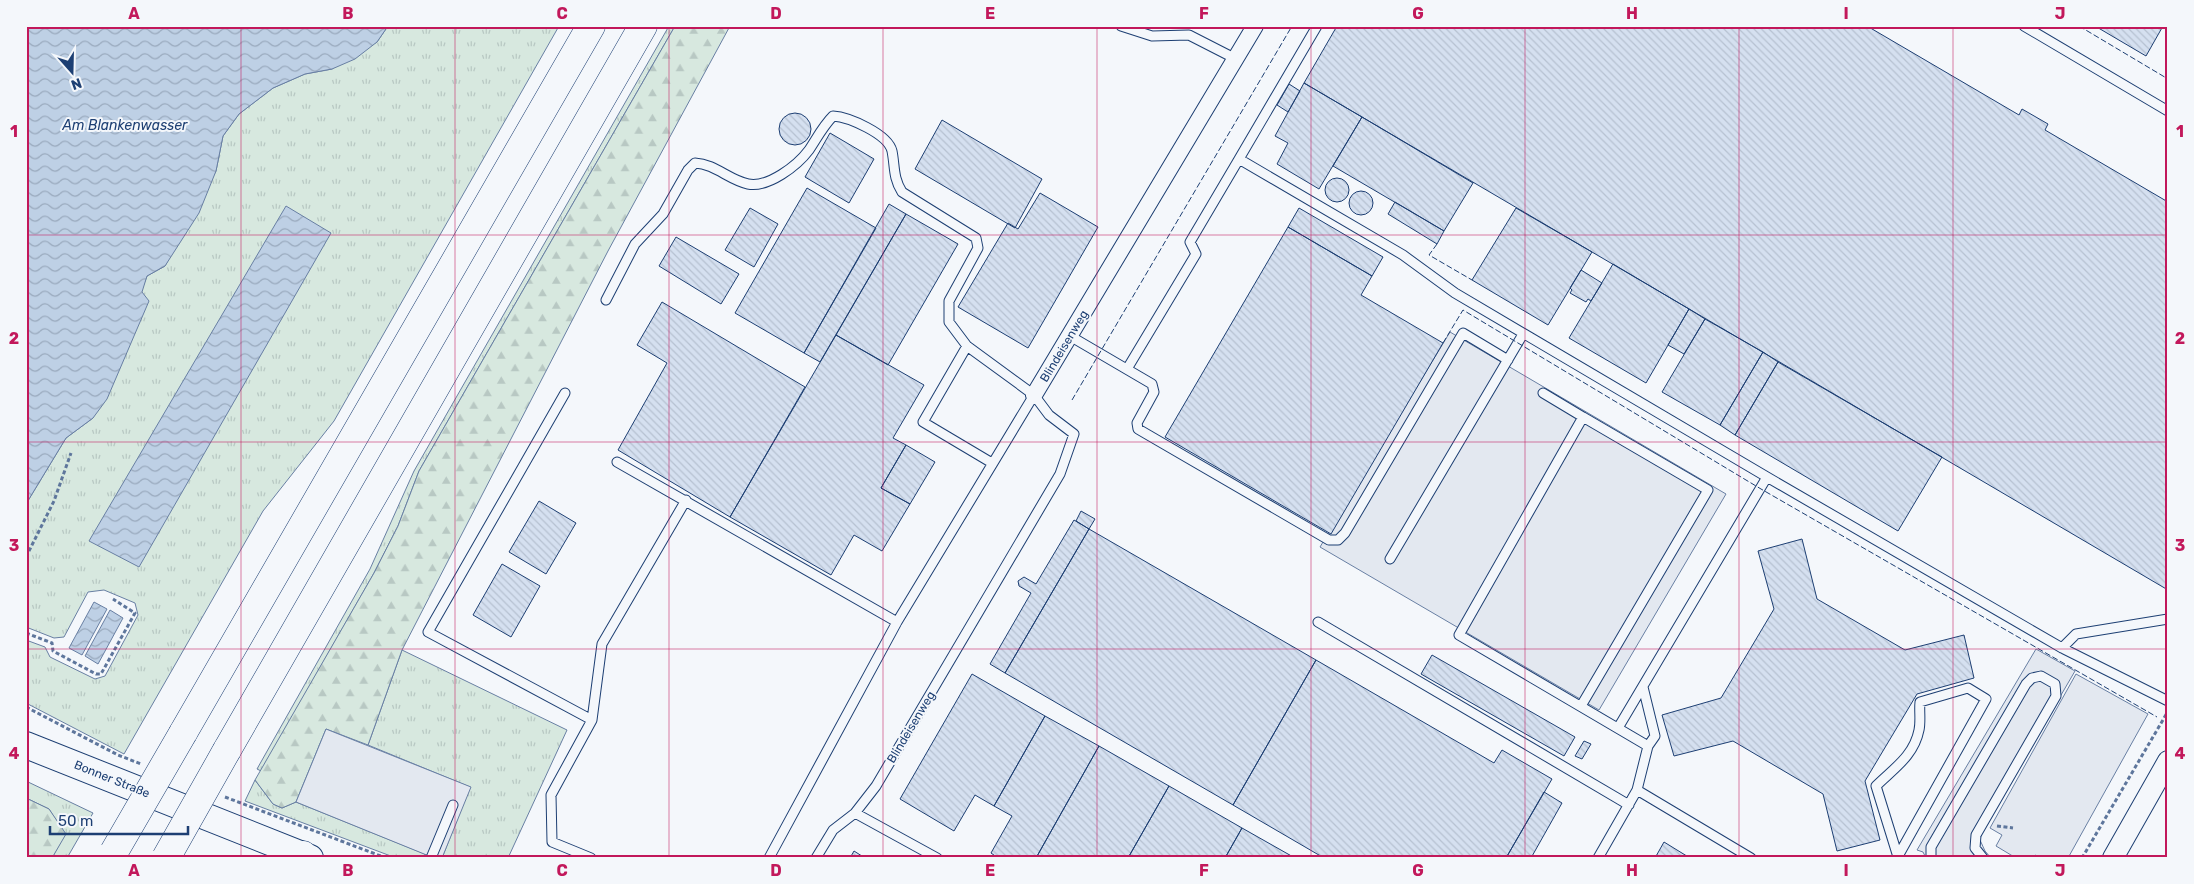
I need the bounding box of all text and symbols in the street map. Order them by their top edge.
text: A [128,4,140,23]
text: B [342,4,354,23]
text: C [556,4,568,23]
text: D [770,4,782,23]
text: E [985,4,995,23]
text: F [1199,4,1209,23]
text: G [1412,4,1424,23]
text: H [1626,4,1638,23]
text: I [1843,4,1849,23]
text: J [2055,4,2065,23]
north arrow [48,48,98,98]
text: N [69,74,84,93]
water label: Am Blankenwasser [62,117,188,134]
text: 1 [10,122,18,141]
text: 1 [2176,122,2184,141]
street label: Blindeisenweg [1037,308,1091,384]
text: 2 [9,329,19,348]
text: 2 [2175,329,2185,348]
text: 3 [9,536,19,555]
text: 3 [2175,536,2185,555]
street label: Blindeisenweg [884,689,938,765]
text: 4 [9,744,20,763]
text: 4 [2175,744,2186,763]
street label: Bonner Straße [72,757,152,801]
scale bar [50,804,188,836]
text: 50 m [58,812,93,830]
text: A [128,861,140,880]
text: B [342,861,354,880]
text: C [556,861,568,880]
text: D [770,861,782,880]
text: E [985,861,995,880]
text: F [1199,861,1209,880]
text: G [1412,861,1424,880]
text: H [1626,861,1638,880]
text: I [1843,861,1849,880]
text: J [2055,861,2065,880]

